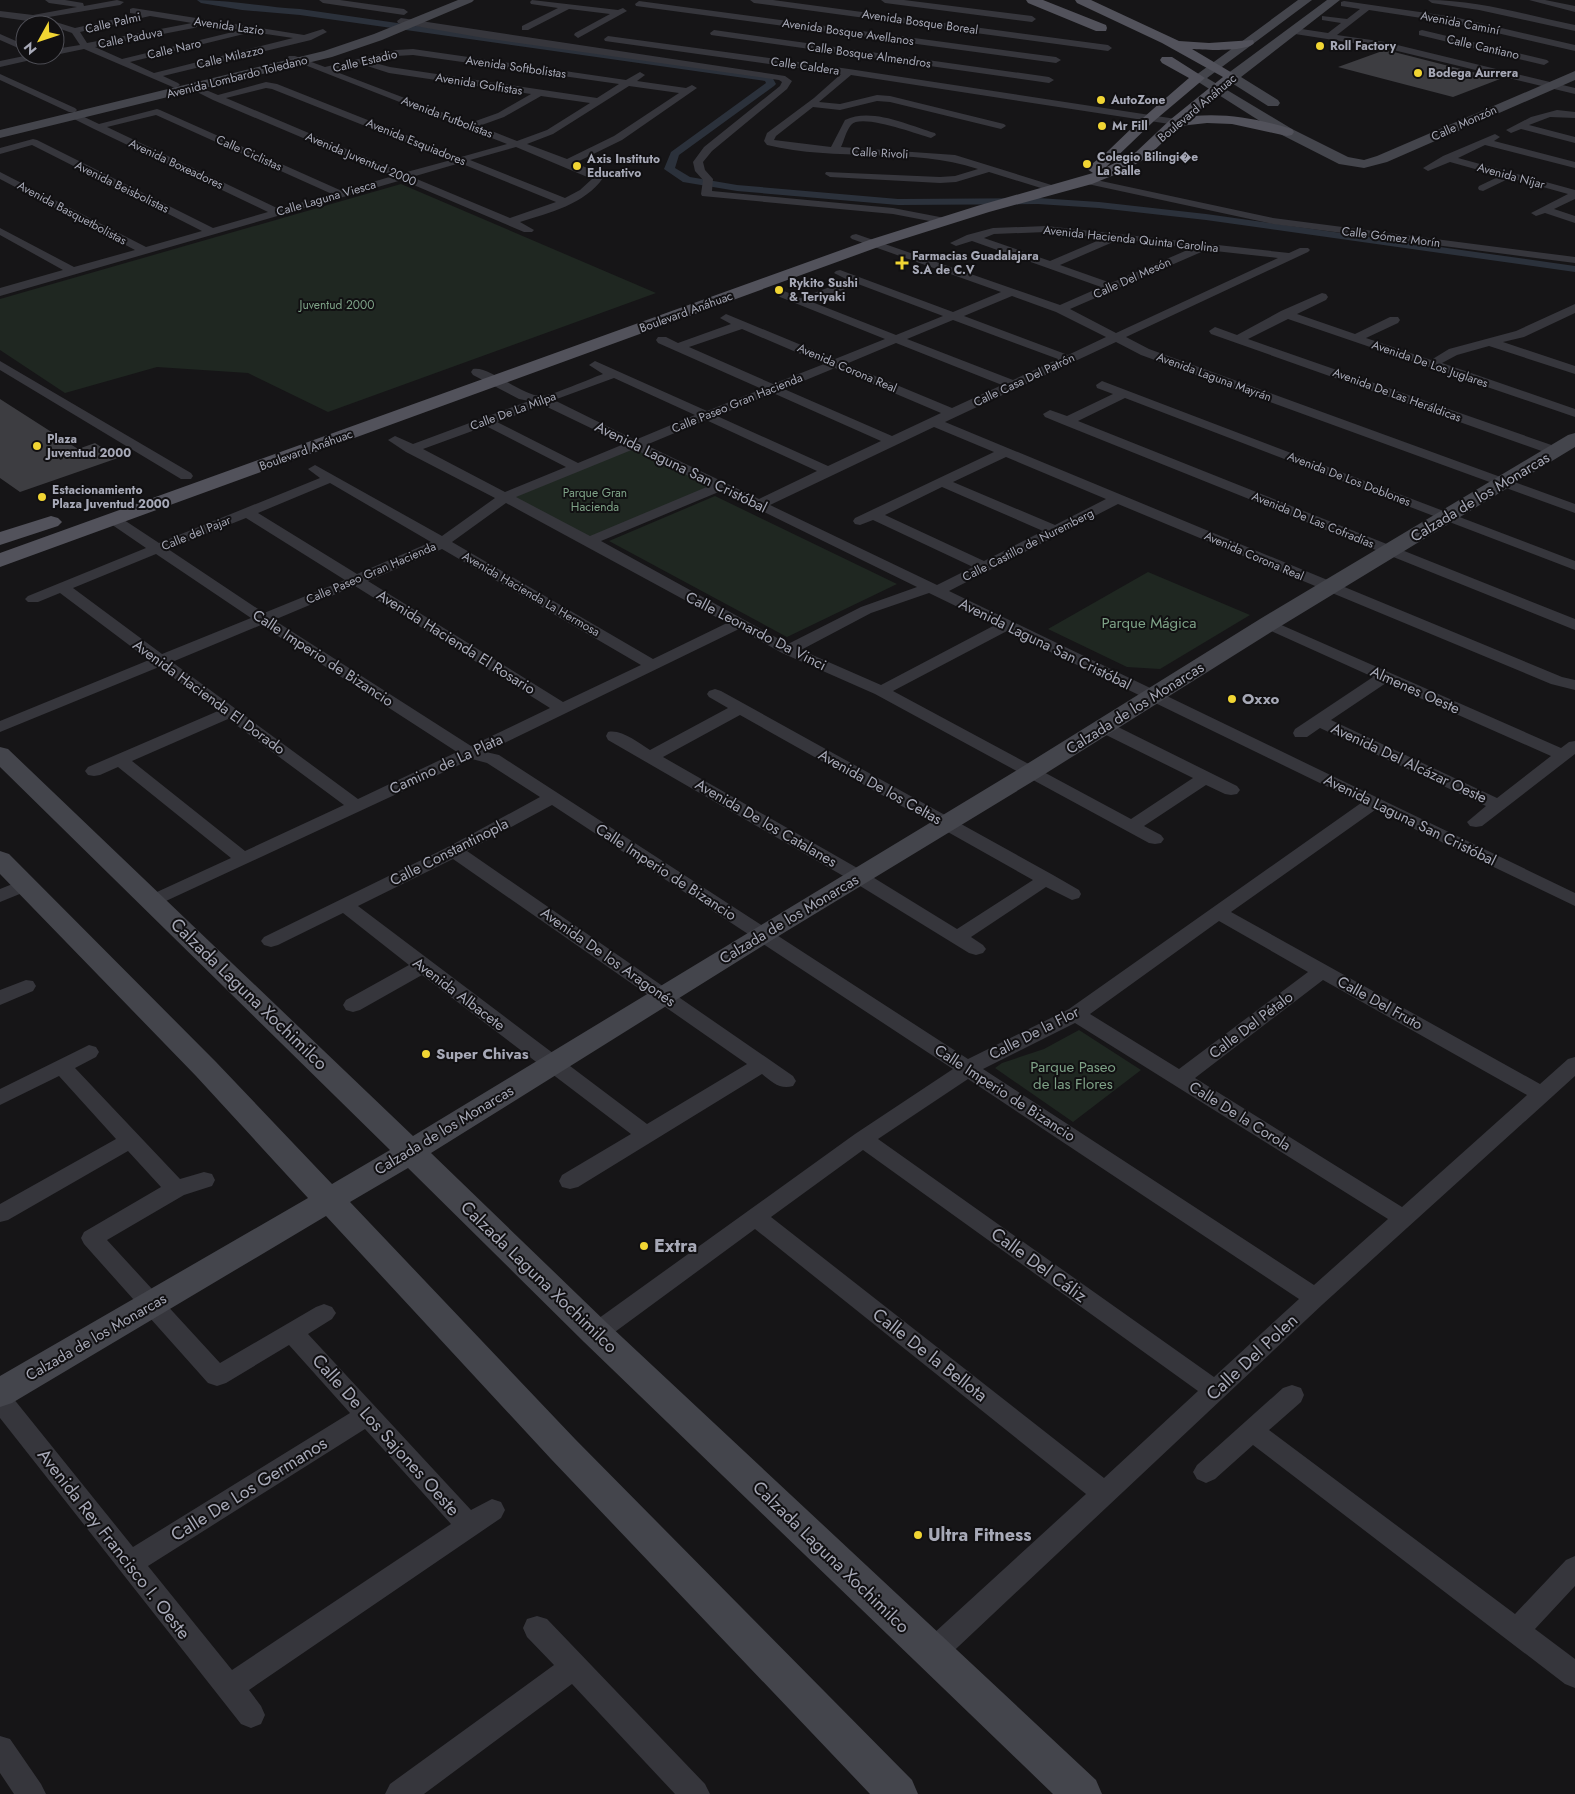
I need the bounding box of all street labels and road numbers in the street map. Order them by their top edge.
street label: Avenida Bosque Boreal [861,5,979,39]
street label: Avenida Caminí [1419,7,1502,40]
street label: Calle Palmi [83,8,143,38]
street label: Avenida Lazio [193,12,266,40]
street label: Avenida Bosque Avellanos [781,14,915,50]
street label: Calle Paduva [96,23,164,53]
street label: Calle Cantiano [1445,30,1522,64]
street label: Calle Naro [145,34,203,64]
street label: Calle Bosque Almendros [806,37,932,73]
street label: Calle Milazzo [195,40,266,73]
street label: Calle Estadio [331,45,400,77]
street label: Avenida Lombardo Toledano [165,51,310,103]
street label: Avenida Softbolistas [465,51,568,83]
street label: Calle Caldera [770,52,841,80]
street label: Avenida Golfistas [434,68,524,100]
street label: Boulevard Anáhuac [1154,69,1241,146]
street label: Avenida Futbolistas [399,91,496,143]
street label: Calle Monzón [1428,101,1500,145]
street label: Avenida Esquiadores [363,114,469,170]
street label: Avenida Juventud 2000 [303,127,419,191]
street label: Calle Ciclistas [213,130,285,176]
street label: Avenida Boxeadores [126,134,226,194]
street label: Calle Rivoli [851,143,909,163]
street label: Avenida Beisbolistas [72,156,172,218]
street label: Avenida Níjar [1475,158,1548,194]
street label: Calle Laguna Viesca [274,175,378,221]
street label: Avenida Basquetbolistas [14,177,130,250]
street label: Avenida Hacienda Quinta Carolina [1043,221,1220,257]
street label: Calle Gómez Morín [1341,222,1441,252]
street label: Calle Del Mesón [1090,253,1174,303]
street label: Boulevard Anáhuac [637,287,735,337]
street label: Avenida De Los Juglares [1369,336,1491,392]
street label: Avenida Corona Real [794,339,900,397]
street label: Avenida Laguna Mayrán [1154,348,1274,406]
street label: Calle Casa Del Patrón [970,349,1078,411]
street label: Avenida De Las Heráldicas [1330,363,1464,427]
street label: Calle Paseo Gran Hacienda [669,368,805,438]
street label: Calle De La Milpa [468,387,559,435]
street label: Avenida Laguna San Cristóbal [591,416,771,518]
street label: Boulevard Anáhuac [257,425,355,475]
street label: Avenida De Los Doblones [1285,447,1413,511]
street label: Calzada de los Monarcas [1406,447,1554,547]
street label: Avenida De Las Cofradías [1249,487,1377,553]
street label: Calle Castillo de Nuremberg [959,504,1097,586]
street label: Calle del Pajar [159,511,234,555]
street label: Avenida Corona Real [1201,527,1307,585]
street label: Calle Paseo Gran Hacienda [303,537,439,609]
street label: Avenida Hacienda La Hermosa [459,547,603,641]
street label: Avenida Hacienda El Rosario [372,584,540,700]
street label: Calle Leonardo Da Vinci [682,586,830,676]
street label: Avenida Laguna San Cristóbal [955,593,1135,695]
street label: Calle Imperio de Bizancio [248,604,398,712]
street label: Avenida Hacienda El Dorado [128,634,290,760]
street label: Calzada de los Monarcas [1062,657,1208,759]
street label: Almenes Oeste [1367,660,1464,720]
street label: Avenida Del Alcázar Oeste [1327,717,1491,809]
street label: Camino de La Plata [386,728,506,800]
street label: Avenida De los Celtas [814,744,946,830]
street label: Avenida Laguna San Cristóbal [1320,769,1500,871]
street label: Avenida De los Catalanes [691,773,841,873]
street label: Calle Constantinopla [386,813,512,891]
street label: Calle Imperio de Bizancio [591,818,741,926]
street label: Calzada de los Monarcas [715,869,863,969]
street label: Avenida De los Aragonés [536,902,680,1012]
street label: Calzada Laguna Xochimilco [165,912,334,1076]
street label: Avenida Albacete [408,952,510,1036]
street label: Calle Del Fruto [1333,970,1427,1036]
street label: Calle Del Pétalo [1204,986,1298,1064]
street label: Calle De la Flor [985,1000,1084,1065]
street label: Calle Imperio de Bizancio [930,1039,1080,1147]
street label: Calle De la Corola [1185,1076,1295,1156]
street label: Calzada de los Monarcas [370,1080,518,1180]
street label: Calzada Laguna Xochimilco [455,1195,624,1359]
street label: Calle Del Cáliz [986,1221,1093,1309]
street label: Calzada de los Monarcas [22,1288,170,1386]
street label: Calle De la Bellota [867,1302,993,1408]
street label: Calle Del Polen [1200,1308,1304,1406]
street label: Calle De Los Sajones Oeste [306,1348,466,1522]
street label: Calle De Los Germanos [166,1430,332,1548]
street label: Avenida Rey Francisco I. Oeste [31,1443,197,1645]
street label: Calzada Laguna Xochimilco [747,1475,916,1639]

